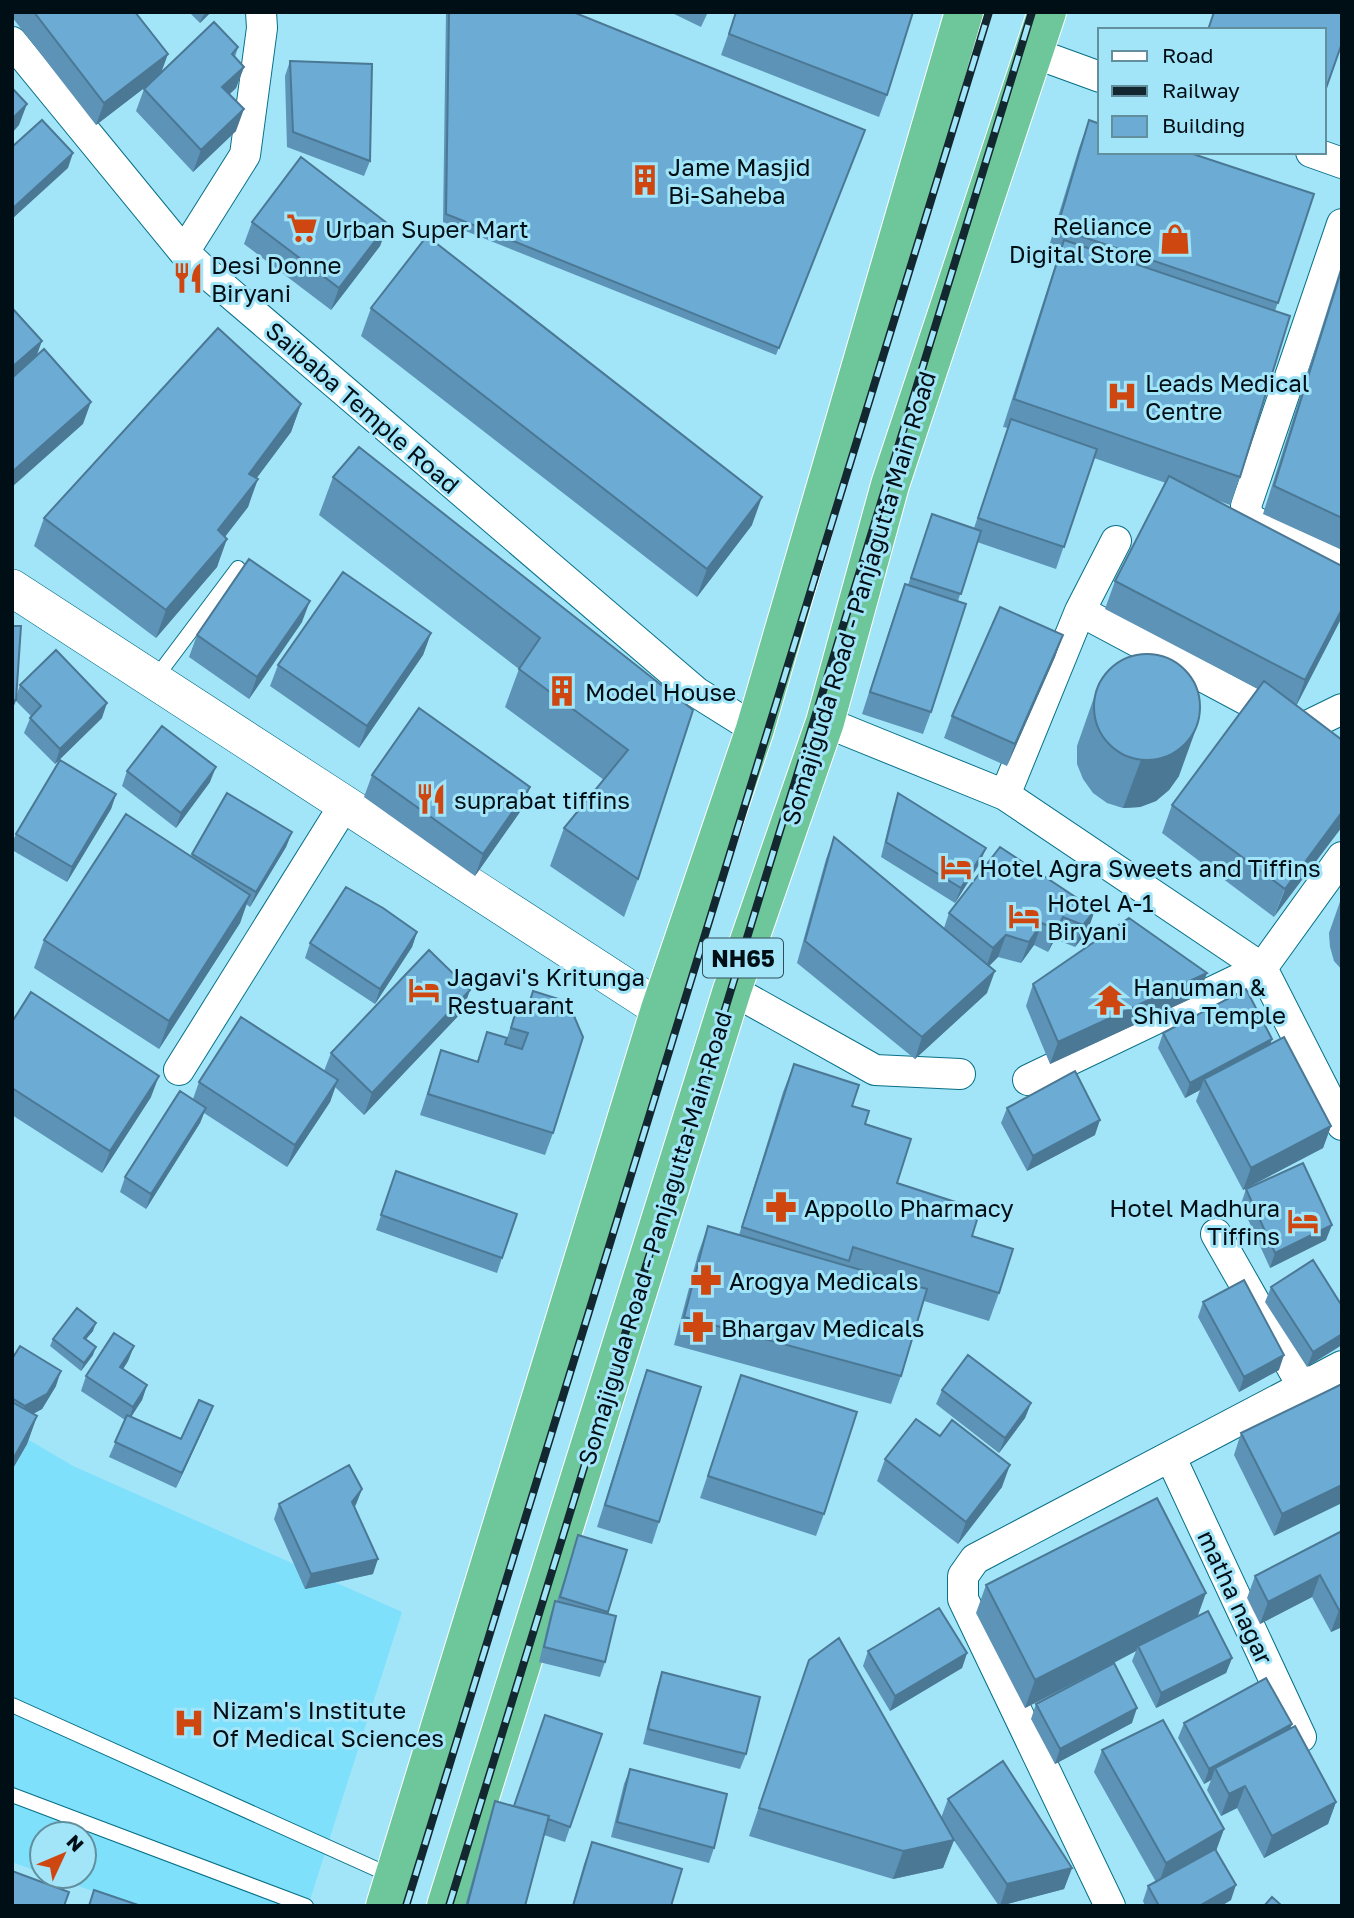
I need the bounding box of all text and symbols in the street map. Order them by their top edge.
legend [1098,28,1326,154]
text: Road [1162,42,1213,68]
text: Railway [1162,77,1240,103]
text: Building [1162,112,1245,138]
place label: Jame Masjid Bi-Saheba [668,152,811,209]
building icon: Jame Masjid Bi-Saheba [628,163,662,197]
supermarket icon: Urban Super Mart [285,211,319,245]
place label: Reliance Digital Store [1009,211,1152,268]
place label: Urban Super Mart [325,214,529,243]
shop icon: Reliance Digital Store [1158,222,1192,256]
place label: Desi Donne Biryani [211,250,342,307]
restaurant icon: Desi Donne Biryani [171,261,205,295]
street label: Saibaba Temple Road [260,315,466,499]
street label: Somajiguda Road - Panjagutta Main Road [775,368,941,828]
place label: Leads Medical Centre [1145,368,1309,425]
hospital icon: Leads Medical Centre [1105,379,1139,413]
building icon: Model House [545,674,579,708]
place label: Model House [585,677,736,706]
restaurant icon: suprabat tiffins [414,782,448,816]
place label: suprabat tiffins [454,785,630,814]
hotel icon: Hotel Agra Sweets and Tiffins [939,850,973,884]
place label: Hotel Agra Sweets and Tiffins [979,853,1321,882]
place label: Hotel A-1 Biryani [1047,888,1154,945]
hotel icon: Hotel A-1 Biryani [1007,899,1041,933]
road number: NH65 [703,939,783,978]
place label: Jagavi's Kritunga Restuarant [447,962,645,1019]
place label: Hanuman & Shiva Temple [1133,972,1286,1029]
hotel icon: Jagavi's Kritunga Restuarant [407,973,441,1007]
temple icon: Hanuman & Shiva Temple [1093,983,1127,1017]
street label: Somajiguda Road - Panjagutta Main Road [571,1008,737,1468]
pharmacy icon: Appollo Pharmacy [764,1190,798,1224]
place label: Appollo Pharmacy [804,1193,1014,1222]
place label: Hotel Madhura Tiffins [1109,1193,1280,1250]
hotel icon: Hotel Madhura Tiffins [1286,1204,1320,1238]
pharmacy icon: Arogya Medicals [689,1263,723,1297]
place label: Arogya Medicals [729,1266,918,1295]
pharmacy icon: Bhargav Medicals [681,1310,715,1344]
place label: Bhargav Medicals [721,1313,925,1342]
street label: matha nagar [1192,1525,1280,1669]
place label: Nizam's Institute Of Medical Sciences [212,1695,444,1752]
hospital icon: Nizam's Institute Of Medical Sciences [172,1706,206,1740]
north arrow [28,1820,98,1890]
text: N [62,1830,89,1856]

